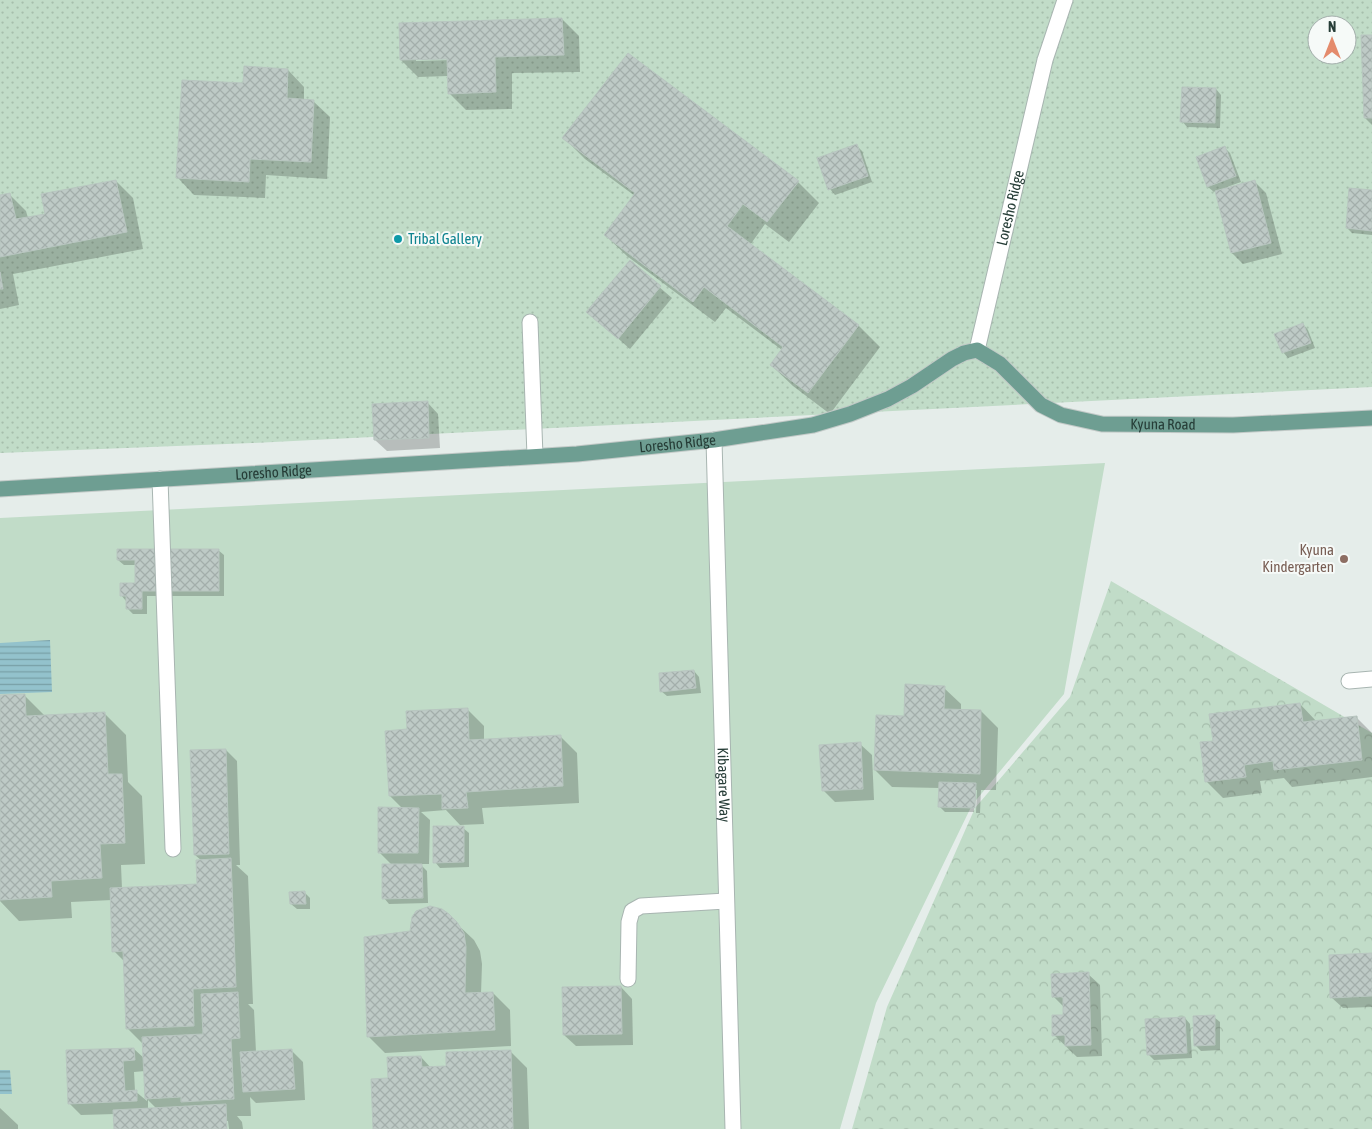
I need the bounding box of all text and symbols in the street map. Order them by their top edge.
north arrow [1307,15,1357,65]
text: N [1328,19,1336,35]
street label: Loresho Ridge [993,168,1027,247]
place label: Tribal Gallery [408,230,482,247]
marker: Tribal Gallery [392,233,404,245]
street label: Kyuna Road [1130,415,1196,433]
street label: Loresho Ridge [638,431,717,456]
street label: Loresho Ridge [235,461,313,483]
place label: Kyuna Kindergarten [1262,541,1334,575]
marker: Kyuna Kindergarten [1338,553,1350,565]
street label: Kibagare Way [714,747,734,823]

